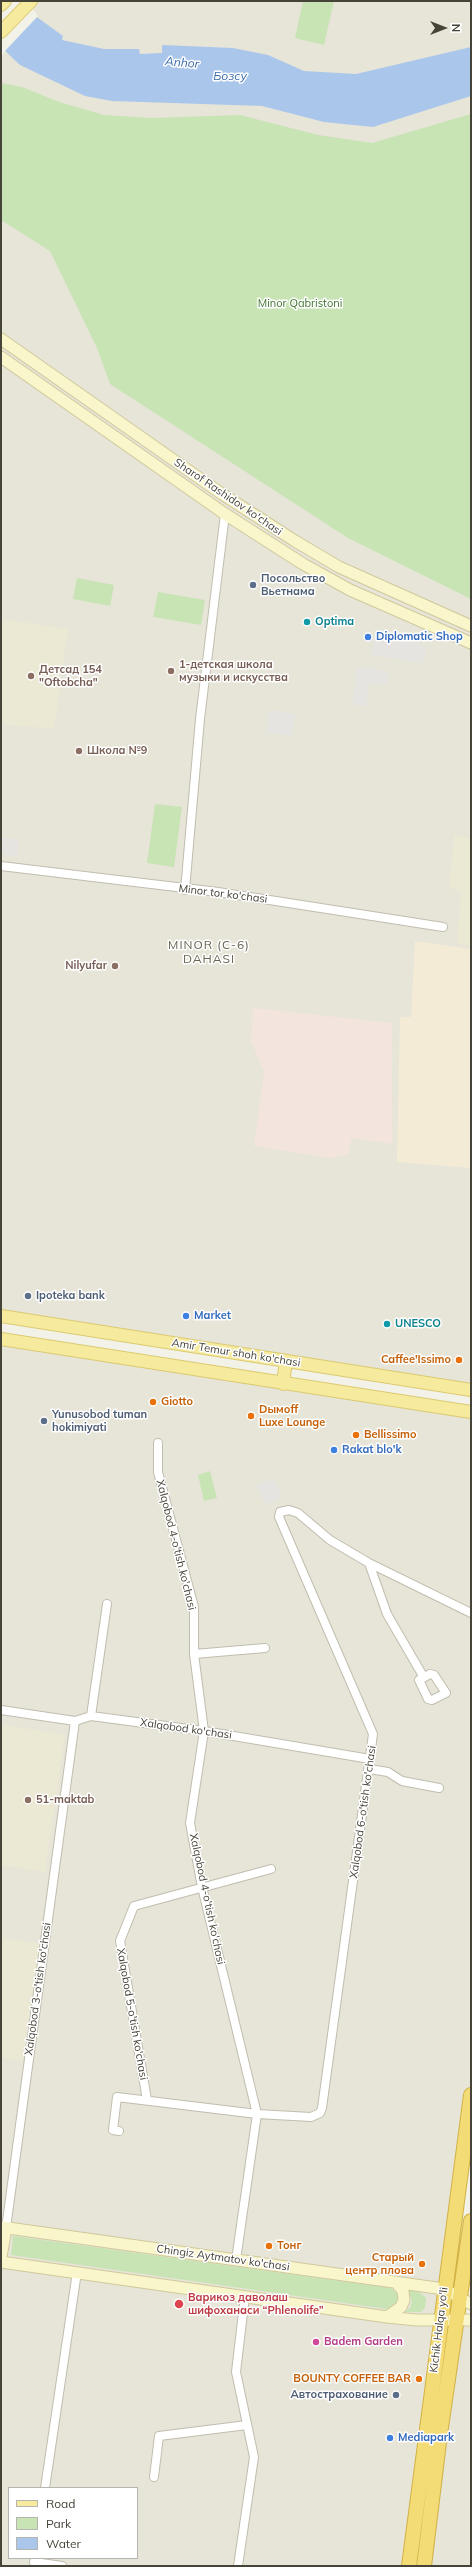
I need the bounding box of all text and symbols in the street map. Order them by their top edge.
north arrow [424,8,464,48]
text: N [449,24,463,32]
water label: Anhor [164,54,200,72]
water label: Бозсу [213,69,247,83]
park label: Minor Qabristoni [258,297,342,311]
street label: Sharof Rashidov ko'chasi [171,456,285,538]
place label: Посольство Вьетнама [261,572,325,598]
marker: Посольство Вьетнама [248,580,258,590]
place label: Optima [315,615,354,629]
marker: Optima [302,617,312,627]
place label: Diplomatic Shop [376,630,463,644]
marker: Diplomatic Shop [363,632,373,642]
place label: 1-детская школа музыки и искусства [179,658,288,684]
place label: Детсад 154 "Oftobcha" [39,663,102,689]
marker: 1-детская школа музыки и искусства [166,666,176,676]
marker: Детсад 154 "Oftobcha" [26,671,36,681]
place label: Школа №9 [87,744,147,758]
marker: Школа №9 [74,746,84,756]
street label: Minor tor ko'chasi [178,882,268,906]
district label: MINOR (C-6) DAHASI [168,938,250,966]
place label: Nilyufar [65,959,107,973]
marker: Nilyufar [110,961,120,971]
place label: Ipoteka bank [36,1289,105,1303]
marker: Ipoteka bank [23,1291,33,1301]
place label: Market [194,1309,231,1323]
marker: Market [181,1311,191,1321]
place label: UNESCO [395,1317,441,1331]
marker: UNESCO [382,1319,392,1329]
street label: Amir Temur shoh ko'chasi [171,1336,301,1370]
place label: Caffee'Issimo [381,1353,451,1367]
marker: Caffee'Issimo [454,1355,464,1365]
place label: Giotto [161,1395,193,1409]
marker: Giotto [148,1397,158,1407]
place label: Dымоff Luxe Lounge [259,1403,325,1429]
place label: Yunusobod tuman hokimiyati [52,1408,147,1434]
marker: Dымоff Luxe Lounge [246,1411,256,1421]
marker: Yunusobod tuman hokimiyati [39,1416,49,1426]
place label: Bellissimo [364,1428,417,1442]
marker: Bellissimo [351,1430,361,1440]
place label: Rakat blo'k [342,1443,401,1457]
marker: Rakat blo'k [329,1445,339,1455]
street label: Xalqobod 4-o'tish ko'chasi [153,1478,199,1612]
street label: Xalqobod ko'chasi [139,1716,233,1742]
street label: Xalqobod 6-o'tish ko'chasi [347,1745,379,1879]
place label: 51-maktab [36,1793,94,1807]
marker: 51-maktab [23,1795,33,1805]
street label: Xalqobod 4-o'tish ko'chasi [187,1832,227,1966]
street label: Xalqobod 3-o'tish ko'chasi [22,1922,54,2056]
street label: Xalqobod 5-o'tish ko'chasi [114,1947,150,2081]
place label: Тонг [277,2239,302,2253]
marker: Тонг [264,2241,274,2251]
street label: Chingiz Aytmatov ko'chasi [156,2242,290,2274]
place label: Старый центр плова [345,2251,414,2277]
marker: Старый центр плова [417,2259,427,2269]
street label: Kichik Halqa yo'li [427,2286,451,2374]
place label: Варикоз даволаш шифоханаси “Phlenolife” [188,2291,324,2317]
marker: Варикоз даволаш шифоханаси “Phlenolife” [173,2298,185,2310]
place label: Badem Garden [324,2335,403,2349]
marker: Badem Garden [311,2337,321,2347]
place label: BOUNTY COFFEE BAR [293,2372,411,2386]
marker: BOUNTY COFFEE BAR [414,2374,424,2384]
place label: Автострахование [291,2388,388,2402]
marker: Автострахование [391,2390,401,2400]
place label: Mediapark [398,2431,454,2445]
marker: Mediapark [385,2433,395,2443]
legend [8,2487,138,2559]
text: Road [46,2496,75,2511]
text: Park [46,2516,71,2531]
text: Water [46,2536,81,2551]

